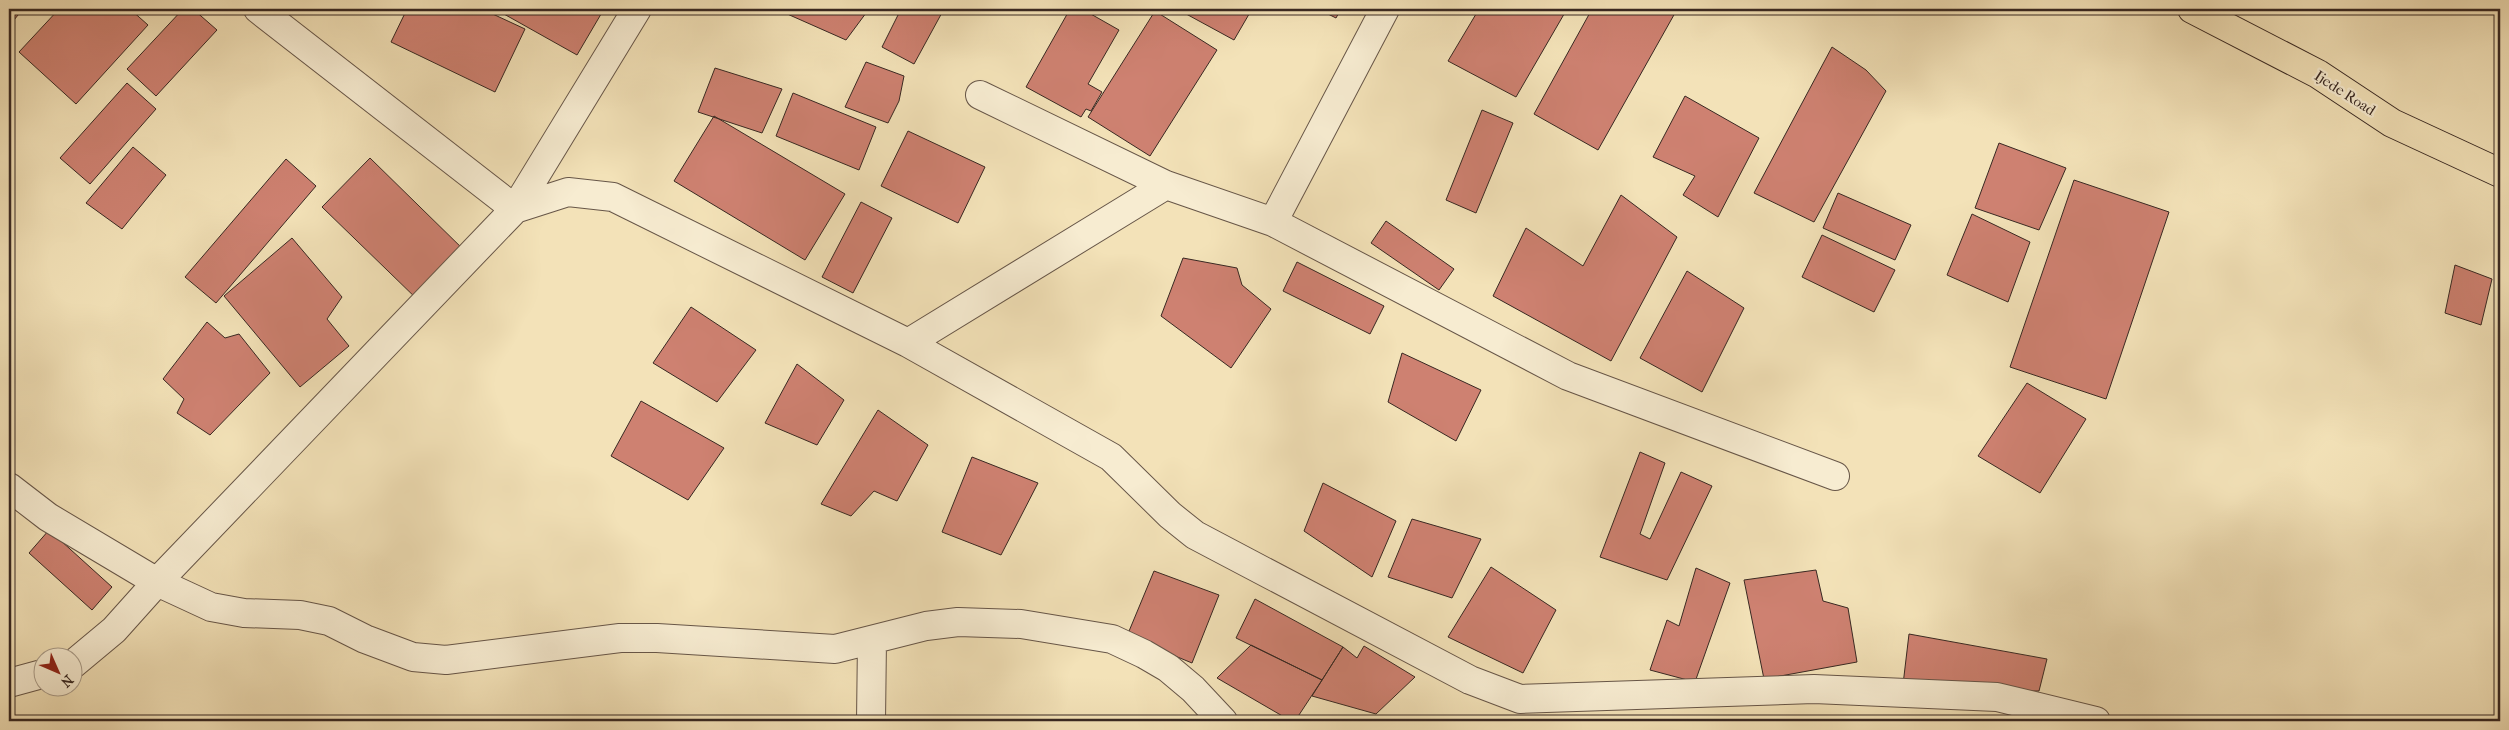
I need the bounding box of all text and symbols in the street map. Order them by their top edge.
street label: Ijede Road [2311,67,2380,120]
north arrow [32,648,82,698]
text: N [57,671,77,691]

